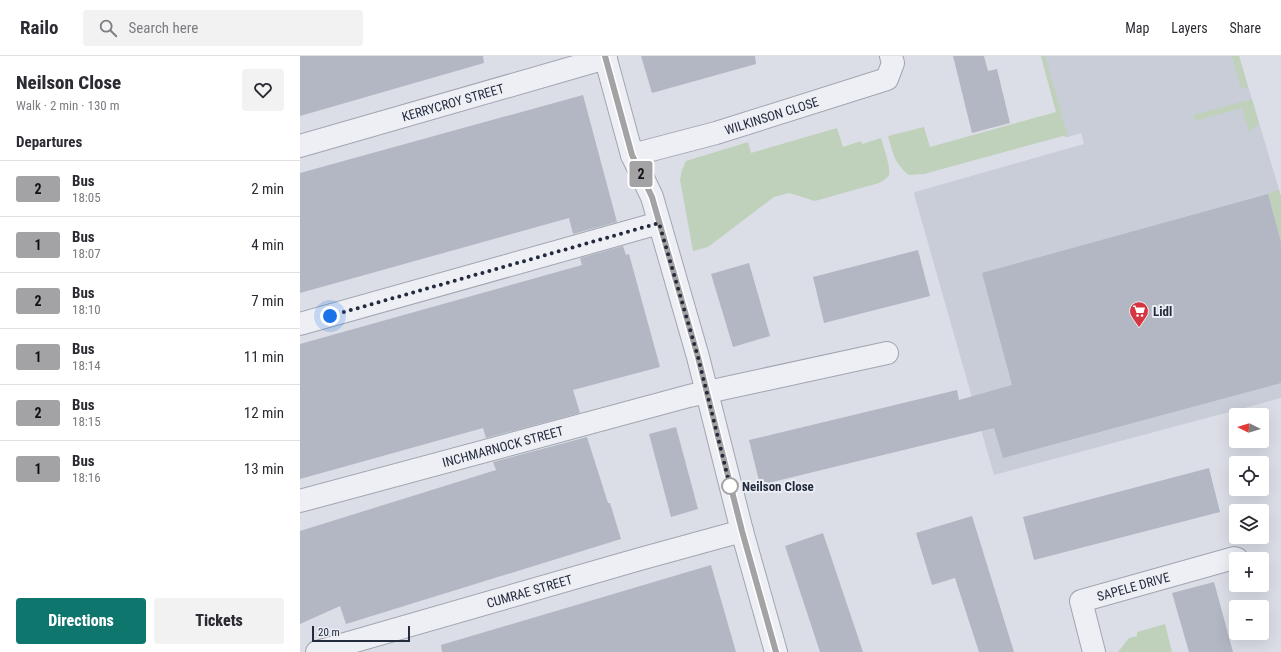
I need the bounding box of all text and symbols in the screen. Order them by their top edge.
search box [83,10,363,46]
text: Railo [20,16,59,39]
icon: search [97,17,119,39]
text: Search here [129,19,198,37]
text: Map [1125,20,1149,36]
text: Layers [1171,20,1208,36]
text: Share [1230,20,1261,36]
button: heart [242,69,284,111]
text: Neilson Close [16,71,121,94]
street label: KERRYCROY STREET [400,81,506,124]
street label: WILKINSON CLOSE [723,94,820,138]
text: Walk · 2 min · 130 m [16,98,120,113]
text: Departures [16,133,82,151]
line badge: 2 [628,161,654,187]
text: 2 [637,166,645,182]
text: Bus [72,172,95,190]
text: 2 min [251,180,284,198]
text: 2 [34,181,42,197]
text: 18:05 [72,190,101,205]
text: Bus [72,228,95,246]
text: 4 min [251,236,284,254]
text: 1 [34,237,42,253]
text: 18:07 [72,246,101,261]
text: Bus [72,284,95,302]
text: 7 min [251,292,284,310]
text: 2 [34,293,42,309]
supermarket icon: Lidl [1128,300,1150,328]
text: 18:10 [72,302,101,317]
place label: Lidl [1153,304,1172,319]
your location [320,306,340,326]
text: Bus [72,340,95,358]
text: 11 min [244,348,284,366]
text: 1 [34,349,42,365]
text: 18:14 [72,358,101,373]
text: Bus [72,396,95,414]
text: 12 min [244,404,284,422]
text: 2 [34,405,42,421]
north arrow [1229,408,1269,448]
map controls [1229,408,1269,640]
text: 18:15 [72,414,101,429]
street label: INCHMARNOCK STREET [441,423,565,470]
text: Bus [72,452,95,470]
button: locate [1229,456,1269,496]
text: 13 min [244,460,284,478]
text: 1 [34,461,42,477]
text: 18:16 [72,470,101,485]
marker: Neilson Close [721,477,739,495]
place label: Neilson Close [742,479,814,494]
button: layers [1229,504,1269,544]
button: + [1229,552,1269,592]
street label: SAPELE DRIVE [1095,569,1172,604]
street label: CUMRAE STREET [485,572,574,611]
button: Directions [16,598,146,644]
button: Tickets [154,598,284,644]
button: − [1229,600,1269,640]
scale bar [312,624,410,643]
text: 20 m [318,626,340,639]

